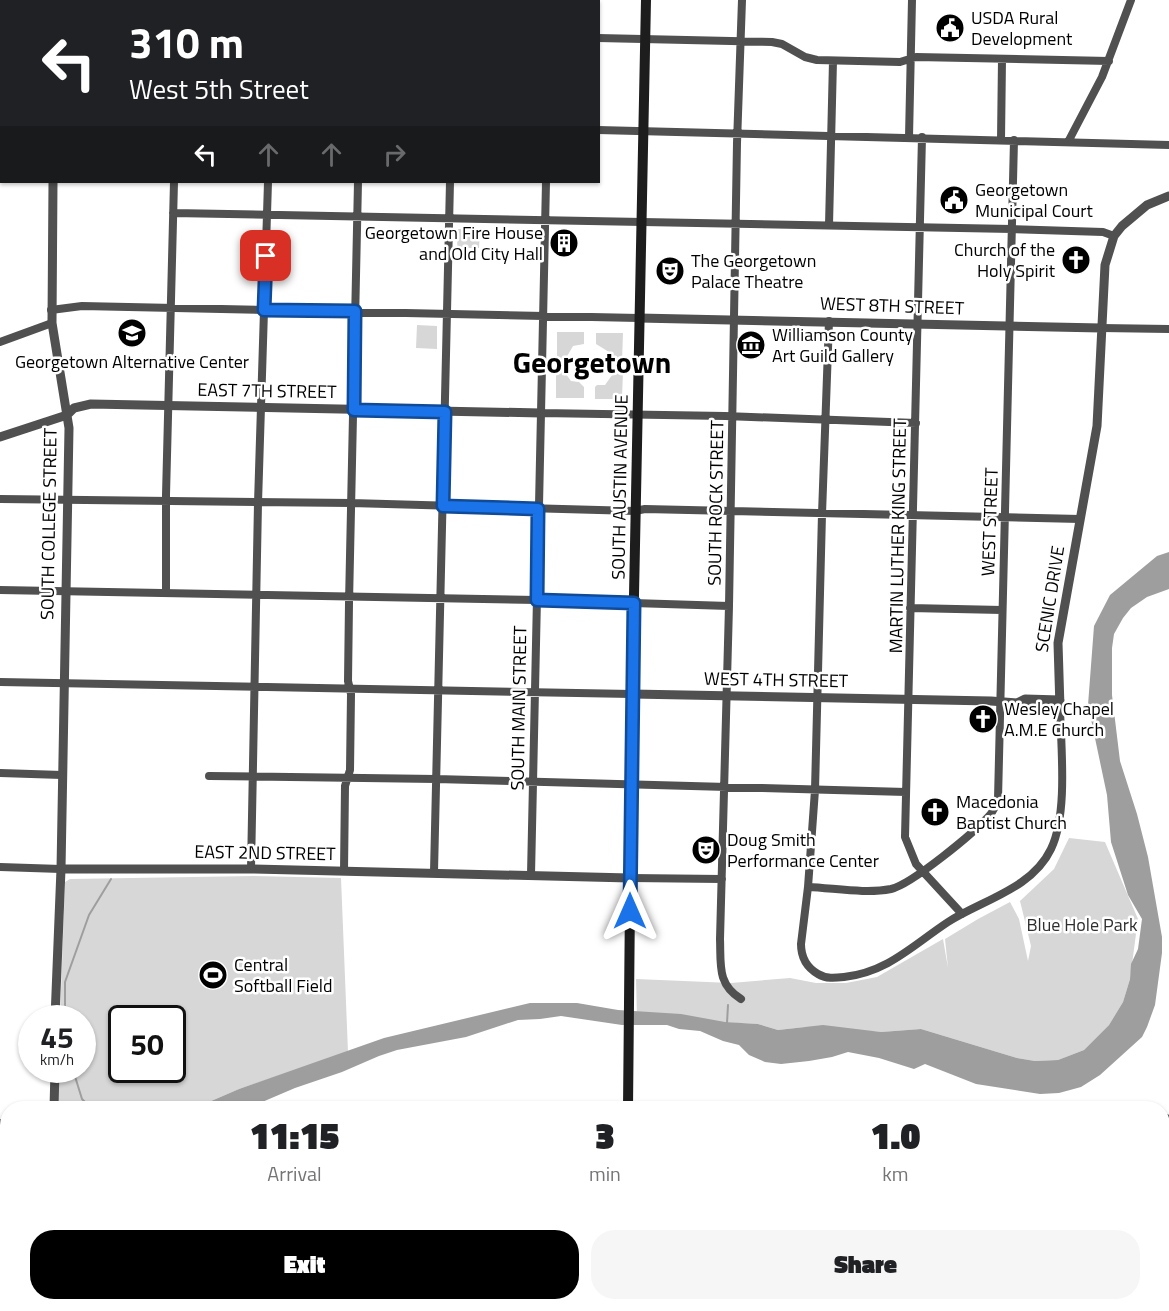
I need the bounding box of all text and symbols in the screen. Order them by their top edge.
place label: USDA Rural Development [971,4,1073,52]
text: 310 m [129,10,244,74]
public building icon: USDA Rural Development [934,12,966,44]
icon: left [30,24,108,102]
text: West 5th Street [129,68,309,109]
icon: left [189,138,222,171]
icon: ahead [252,138,285,171]
icon: ahead [315,138,348,171]
icon: right [378,138,411,171]
place label: Georgetown Municipal Court [975,176,1094,224]
public building icon: Georgetown Municipal Court [938,184,970,216]
place label: Georgetown Fire House and Old City Hall [365,219,543,267]
building icon: Georgetown Fire House and Old City Hall [548,227,580,259]
pin [240,230,291,281]
place label: Church of the Holy Spirit [954,236,1056,284]
icon: arrive [249,239,282,272]
church icon: Church of the Holy Spirit [1060,244,1092,276]
place label: The Georgetown Palace Theatre [691,247,816,295]
theatre icon: The Georgetown Palace Theatre [654,255,686,287]
street label: WEST 8TH STREET [819,289,965,322]
school or university icon: Georgetown Alternative Center [116,317,148,349]
place label: Williamson County Art Guild Gallery [772,321,913,369]
museum icon: Williamson County Art Guild Gallery [735,329,767,361]
district label: Georgetown [513,339,671,385]
place label: Georgetown Alternative Center [15,348,249,375]
street label: EAST 7TH STREET [197,376,337,405]
street label: SOUTH AUSTIN AVENUE [604,394,635,580]
street label: MARTIN LUTHER KING STREET [882,418,913,654]
street label: SOUTH ROCK STREET [701,420,730,586]
street label: SOUTH COLLEGE STREET [33,427,64,620]
street label: WEST STREET [974,467,1005,577]
street label: SCENIC DRIVE [1028,544,1071,654]
street label: SOUTH MAIN STREET [504,625,533,791]
street label: WEST 4TH STREET [704,665,849,694]
place label: Wesley Chapel A.M.E Church [1004,695,1114,743]
church icon: Wesley Chapel A.M.E Church [967,703,999,735]
place label: Macedonia Baptist Church [956,788,1067,836]
church icon: Macedonia Baptist Church [919,796,951,828]
place label: Doug Smith Performance Center [727,826,879,874]
theatre icon: Doug Smith Performance Center [690,834,722,866]
street label: EAST 2ND STREET [194,838,336,867]
position arrow [598,879,662,943]
park label: Blue Hole Park [1026,911,1138,938]
place label: Central Softball Field [234,951,332,999]
sports icon: Central Softball Field [197,959,229,991]
speed limit sign: 50 [108,1005,186,1083]
text: 45 [40,1014,74,1060]
text: km/h [40,1048,74,1071]
text: 11:15 [250,1108,339,1163]
text: 3 [595,1108,615,1163]
text: 1.0 [871,1108,920,1163]
text: Arrival [267,1158,322,1189]
text: min [589,1158,621,1189]
text: km [882,1158,909,1189]
button: Exit [30,1230,579,1299]
button: Share [591,1230,1140,1299]

